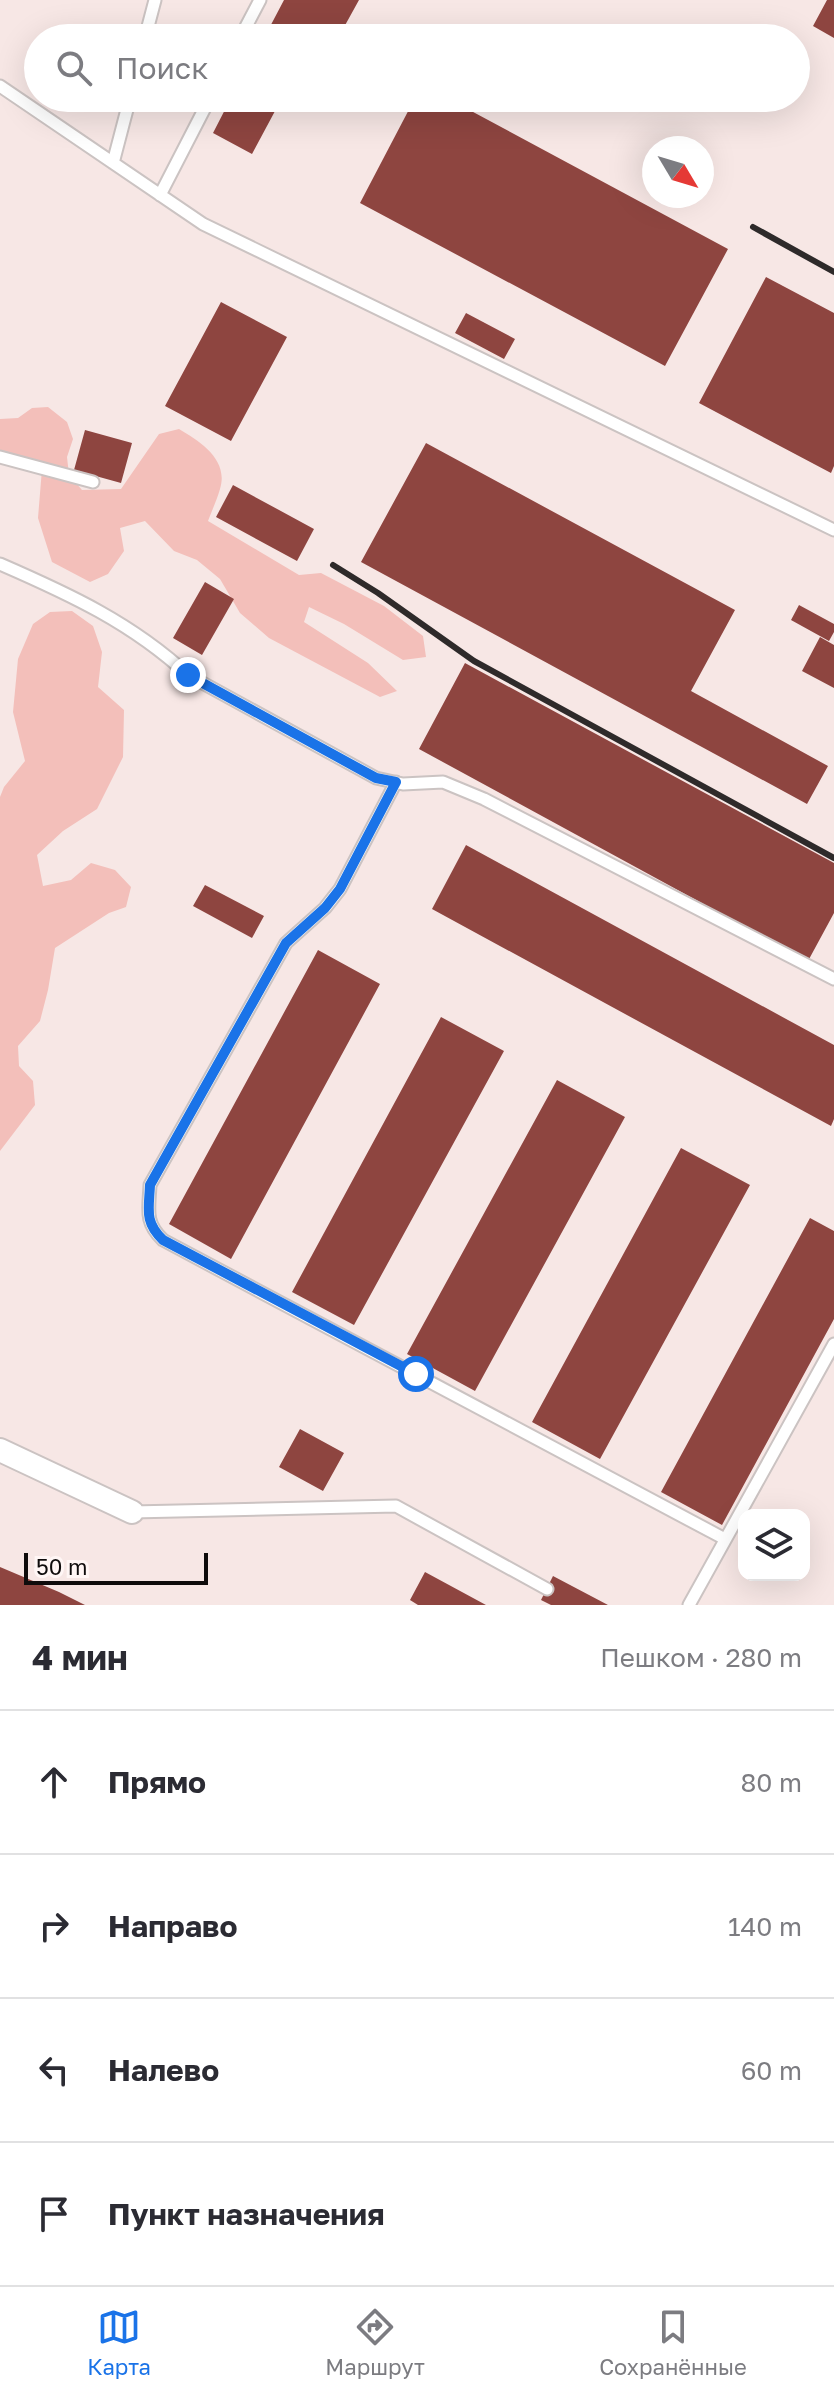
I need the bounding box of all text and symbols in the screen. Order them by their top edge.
search box [24,24,810,112]
icon: search [52,46,96,90]
text: Поиск [116,50,208,86]
north arrow [642,136,714,208]
route end [170,657,206,693]
route start [398,1356,434,1392]
map controls [738,1509,810,1581]
button: layers [738,1509,810,1581]
scale bar [24,1549,208,1585]
text: 50 m [36,1553,87,1580]
text: 4 мин [32,1637,128,1677]
text: Пешком · 280 m [600,1642,802,1673]
icon: ahead [32,1760,76,1804]
text: Прямо [108,1764,206,1800]
text: 80 m [741,1767,802,1798]
icon: right [32,1904,76,1948]
text: Направо [108,1908,237,1944]
text: 140 m [728,1911,802,1942]
icon: left [32,2048,76,2092]
text: Налево [108,2052,219,2088]
text: 60 m [741,2055,802,2086]
icon: arrive [32,2192,76,2236]
text: Пункт назначения [108,2196,385,2232]
tab: Карта [87,2305,151,2380]
tab: Маршрут [325,2305,425,2380]
tab: Сохранённые [599,2305,747,2380]

